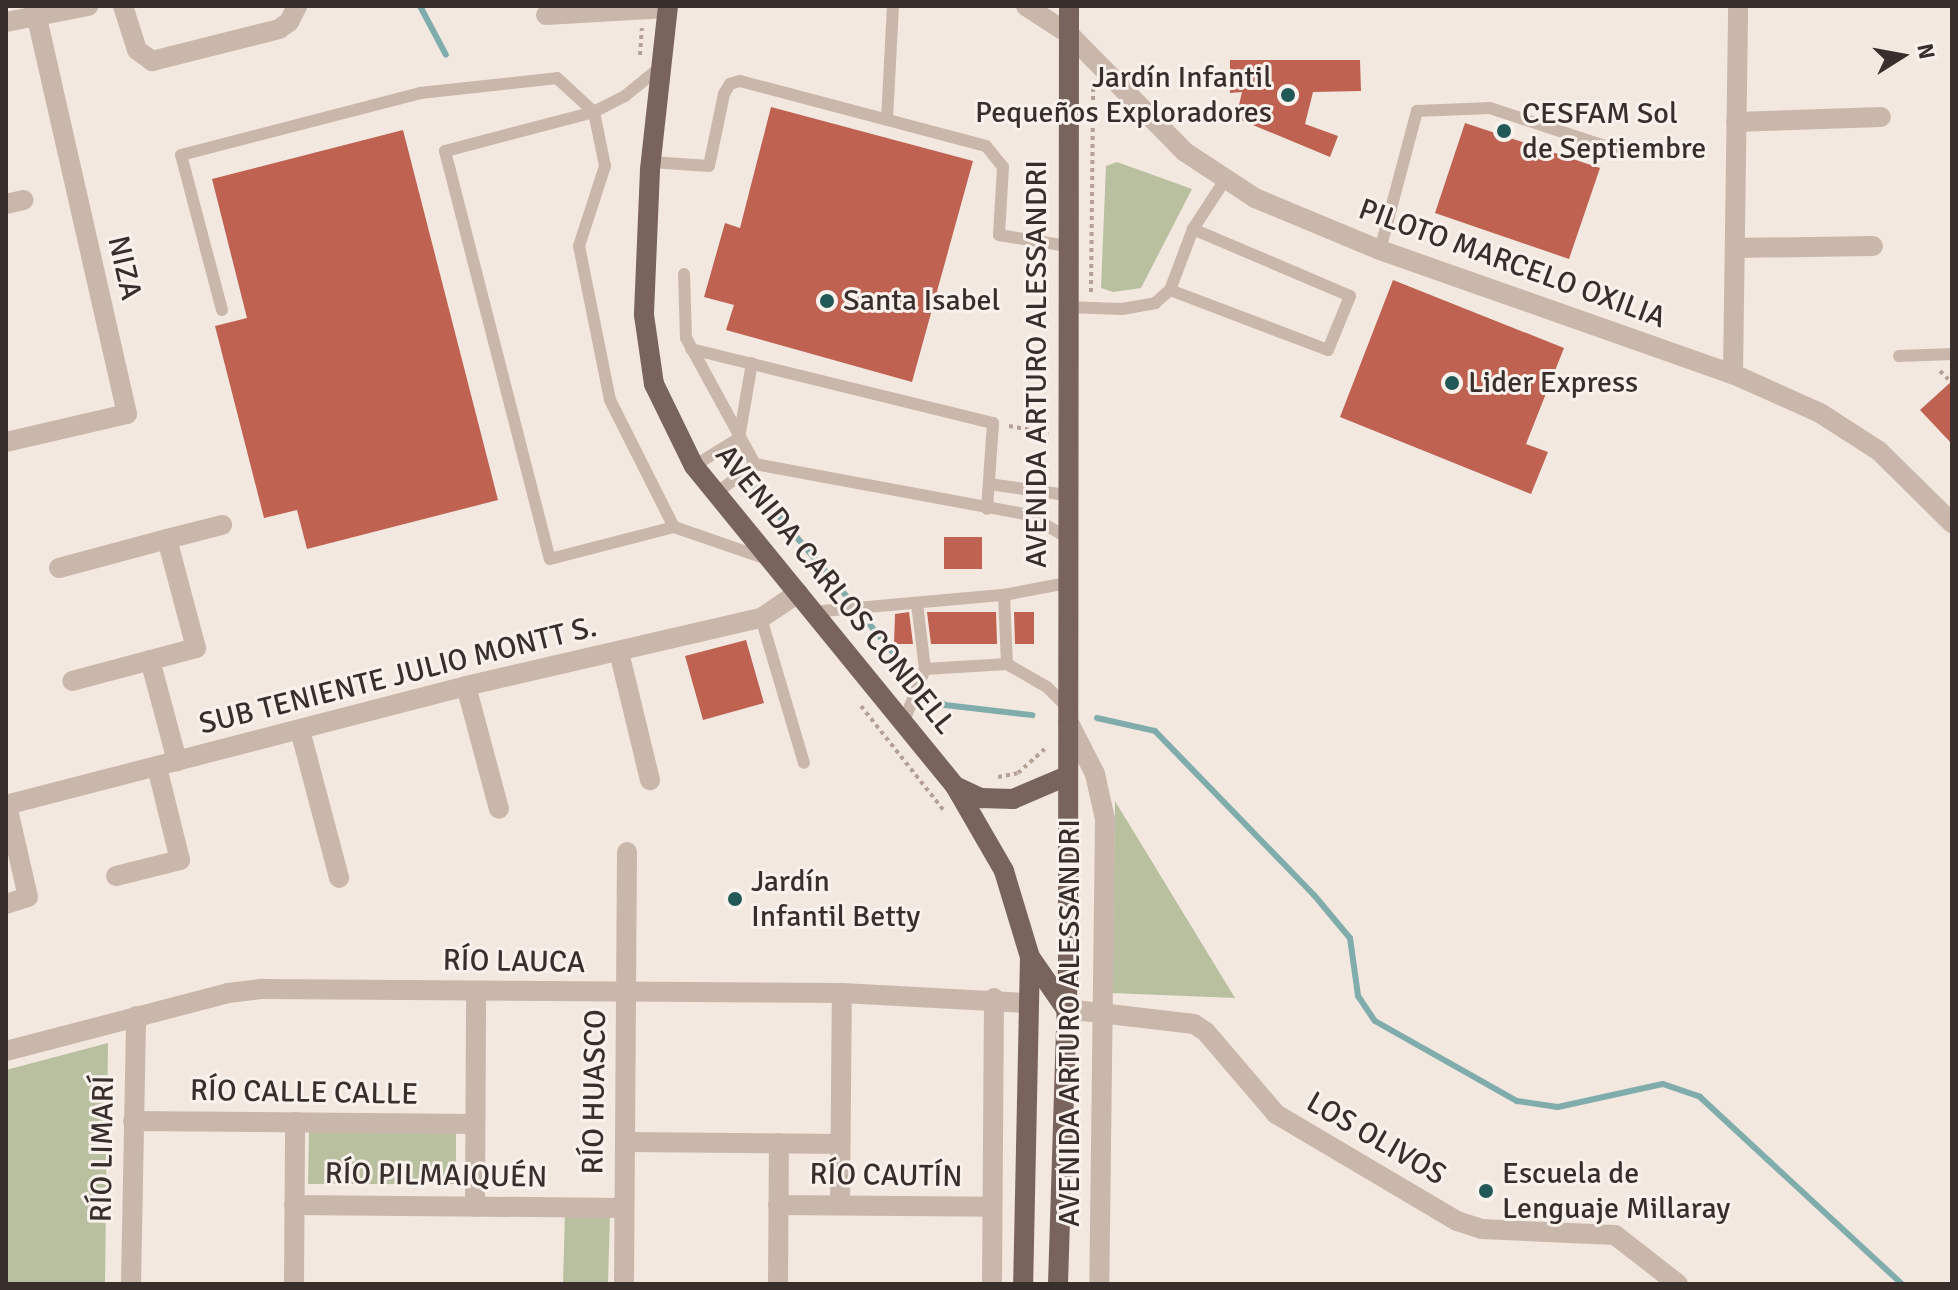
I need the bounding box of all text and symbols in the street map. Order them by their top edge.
north arrow [1862,16,1942,96]
text: N [1911,41,1941,61]
place label: Jardín Infantil Pequeños Exploradores [975,60,1272,130]
marker: Jardín Infantil Pequeños Exploradores [1279,86,1297,104]
place label: CESFAM Sol de Septiembre [1522,96,1706,166]
marker: CESFAM Sol de Septiembre [1493,120,1515,142]
street label: AVENIDA ARTURO ALESSANDRI [1019,160,1055,568]
street label: PILOTO MARCELO OXILIA [1353,192,1671,336]
street label: NIZA [99,233,149,303]
place label: Santa Isabel [843,283,1000,319]
marker: Santa Isabel [818,292,836,310]
place label: Lider Express [1468,365,1638,401]
marker: Lider Express [1443,374,1461,392]
street label: AVENIDA CARLOS CONDELL [707,438,963,742]
street label: SUB TENIENTE JULIO MONTT S. [196,609,600,743]
street label: AVENIDA ARTURO ALESSANDRI [1052,819,1088,1227]
place label: Jardín Infantil Betty [751,864,920,934]
marker: Jardín Infantil Betty [726,890,744,908]
street label: RÍO LAUCA [442,943,586,981]
street label: RÍO HUASCO [576,1009,614,1175]
street label: RÍO CALLE CALLE [190,1073,418,1113]
street label: RÍO LIMARÍ [84,1075,122,1223]
street label: LOS OLIVOS [1300,1085,1452,1193]
street label: RÍO PILMAIQUÉN [324,1156,548,1196]
place label: Escuela de Lenguaje Millaray [1502,1156,1730,1226]
street label: RÍO CAUTÍN [809,1157,963,1195]
marker: Escuela de Lenguaje Millaray [1477,1182,1495,1200]

